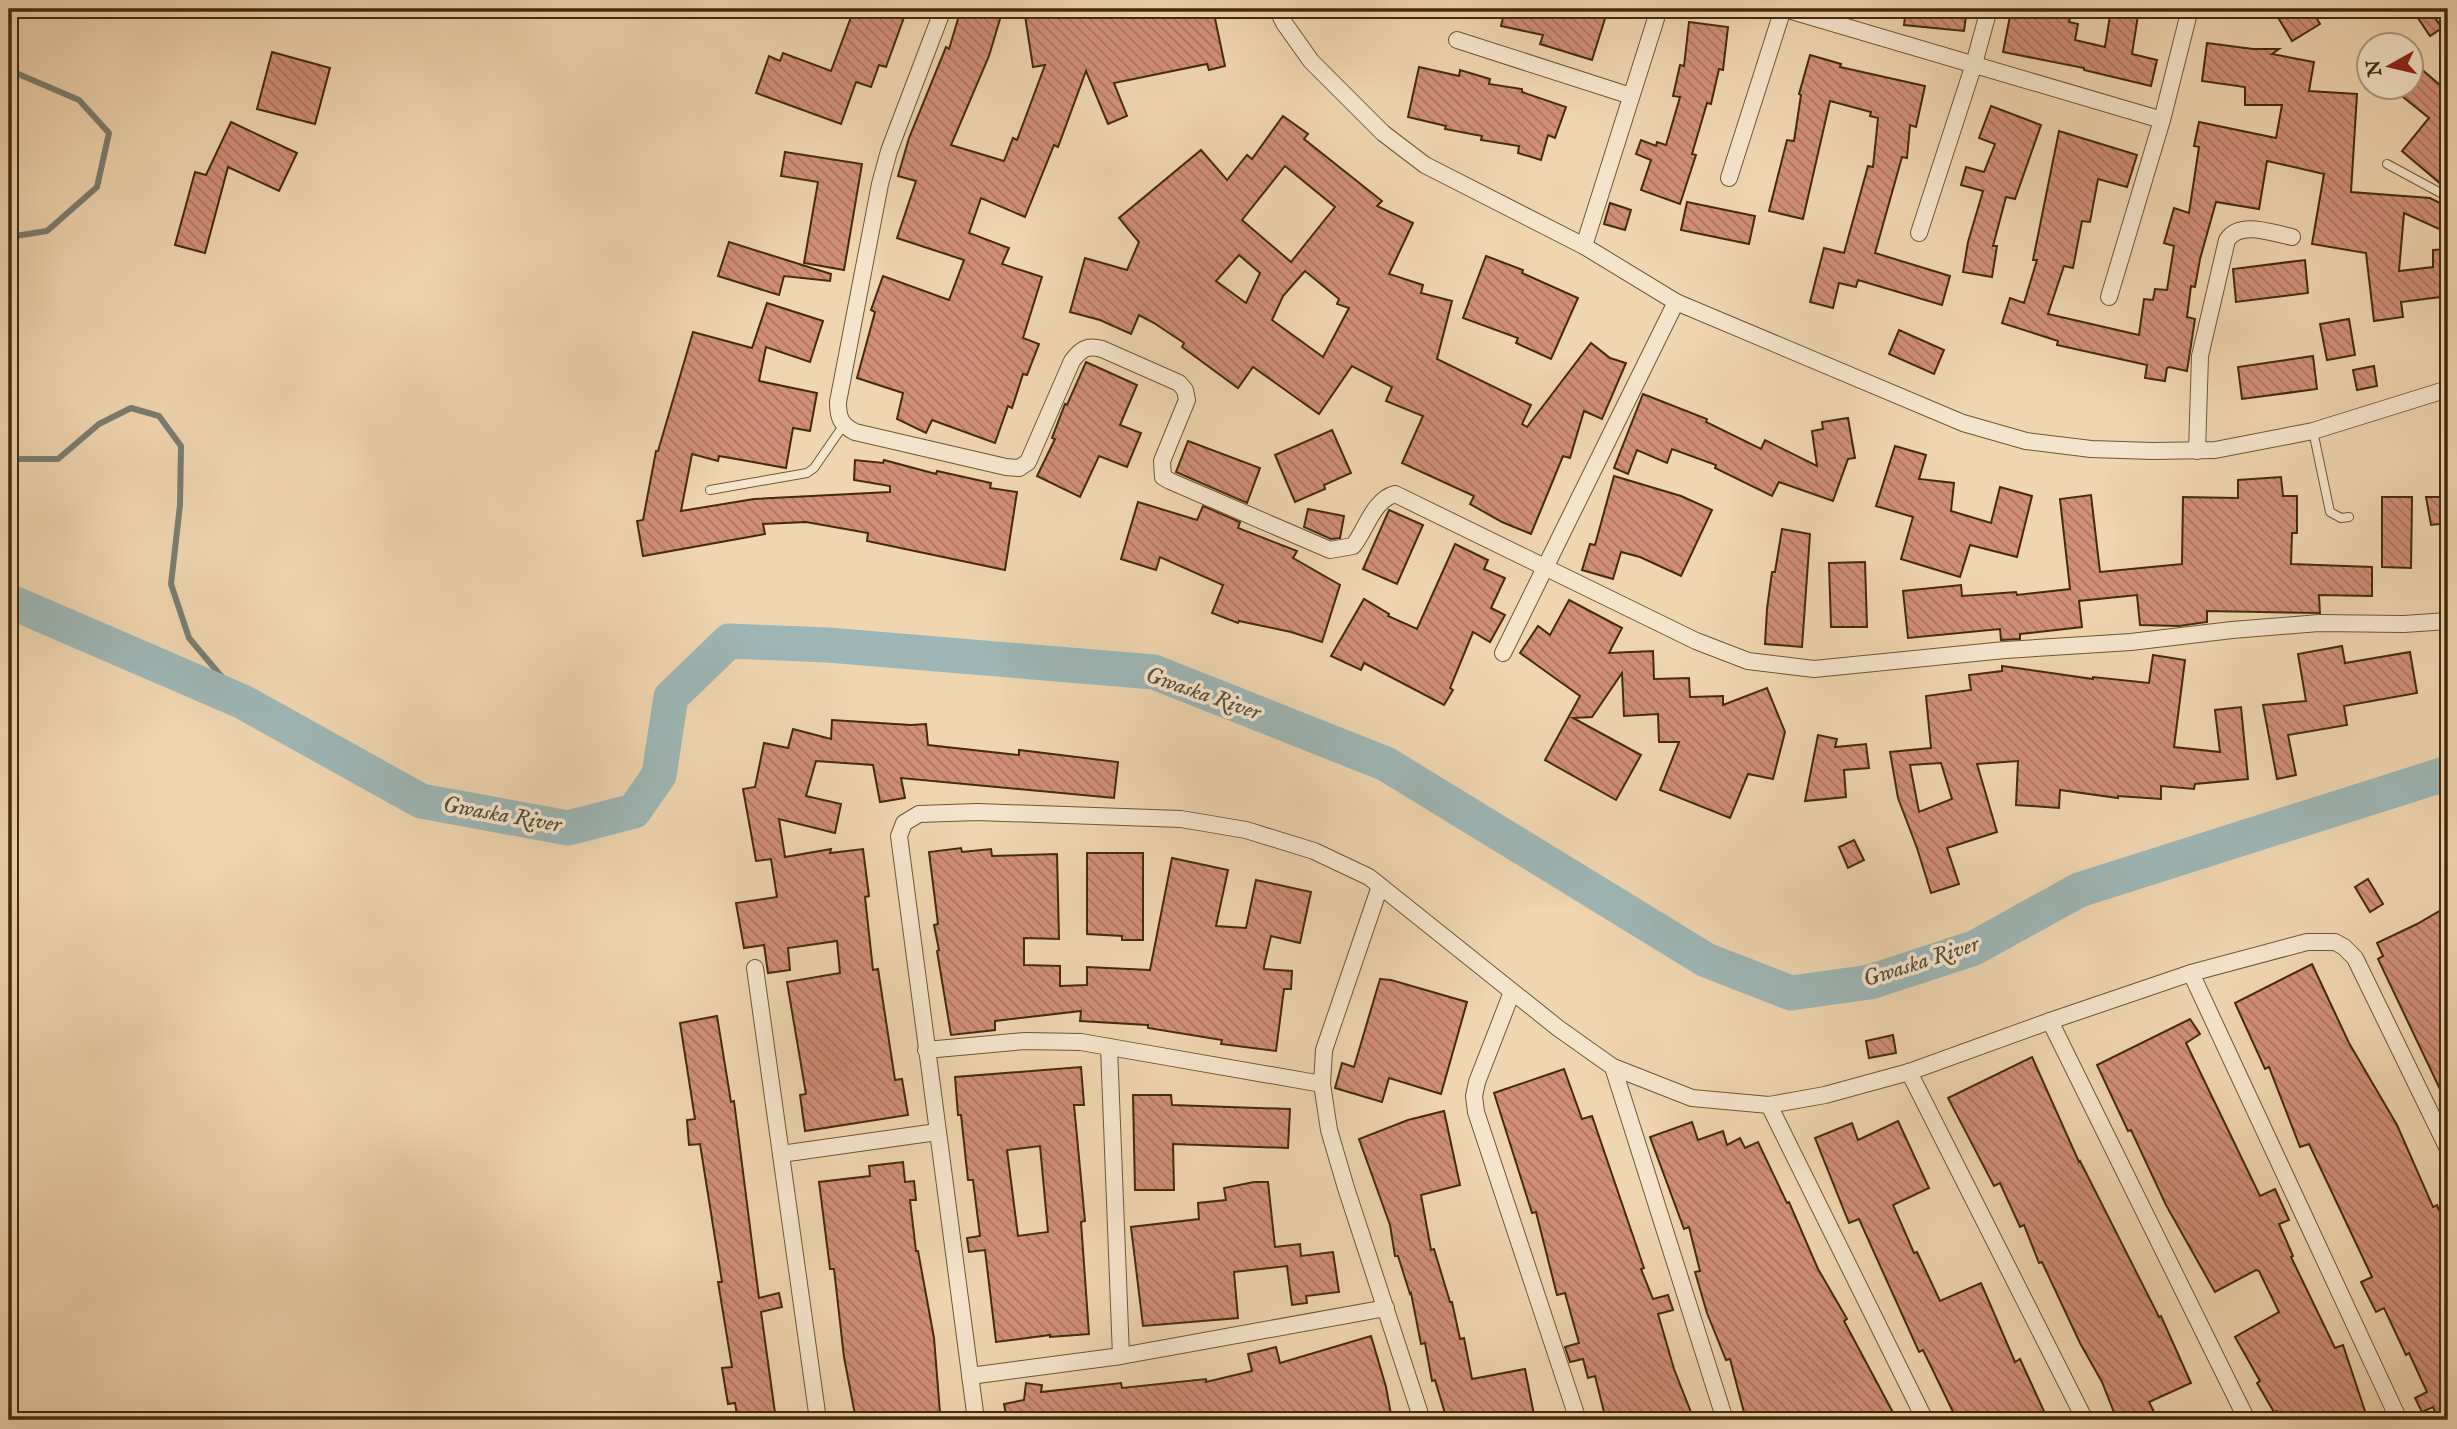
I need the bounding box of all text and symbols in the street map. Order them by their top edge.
north arrow [2356,32,2426,102]
text: N [2362,58,2388,79]
water label: Gwaska River [1141,661,1266,728]
water label: Gwaska River [440,790,565,840]
water label: Gwaska River [1859,929,1984,994]

